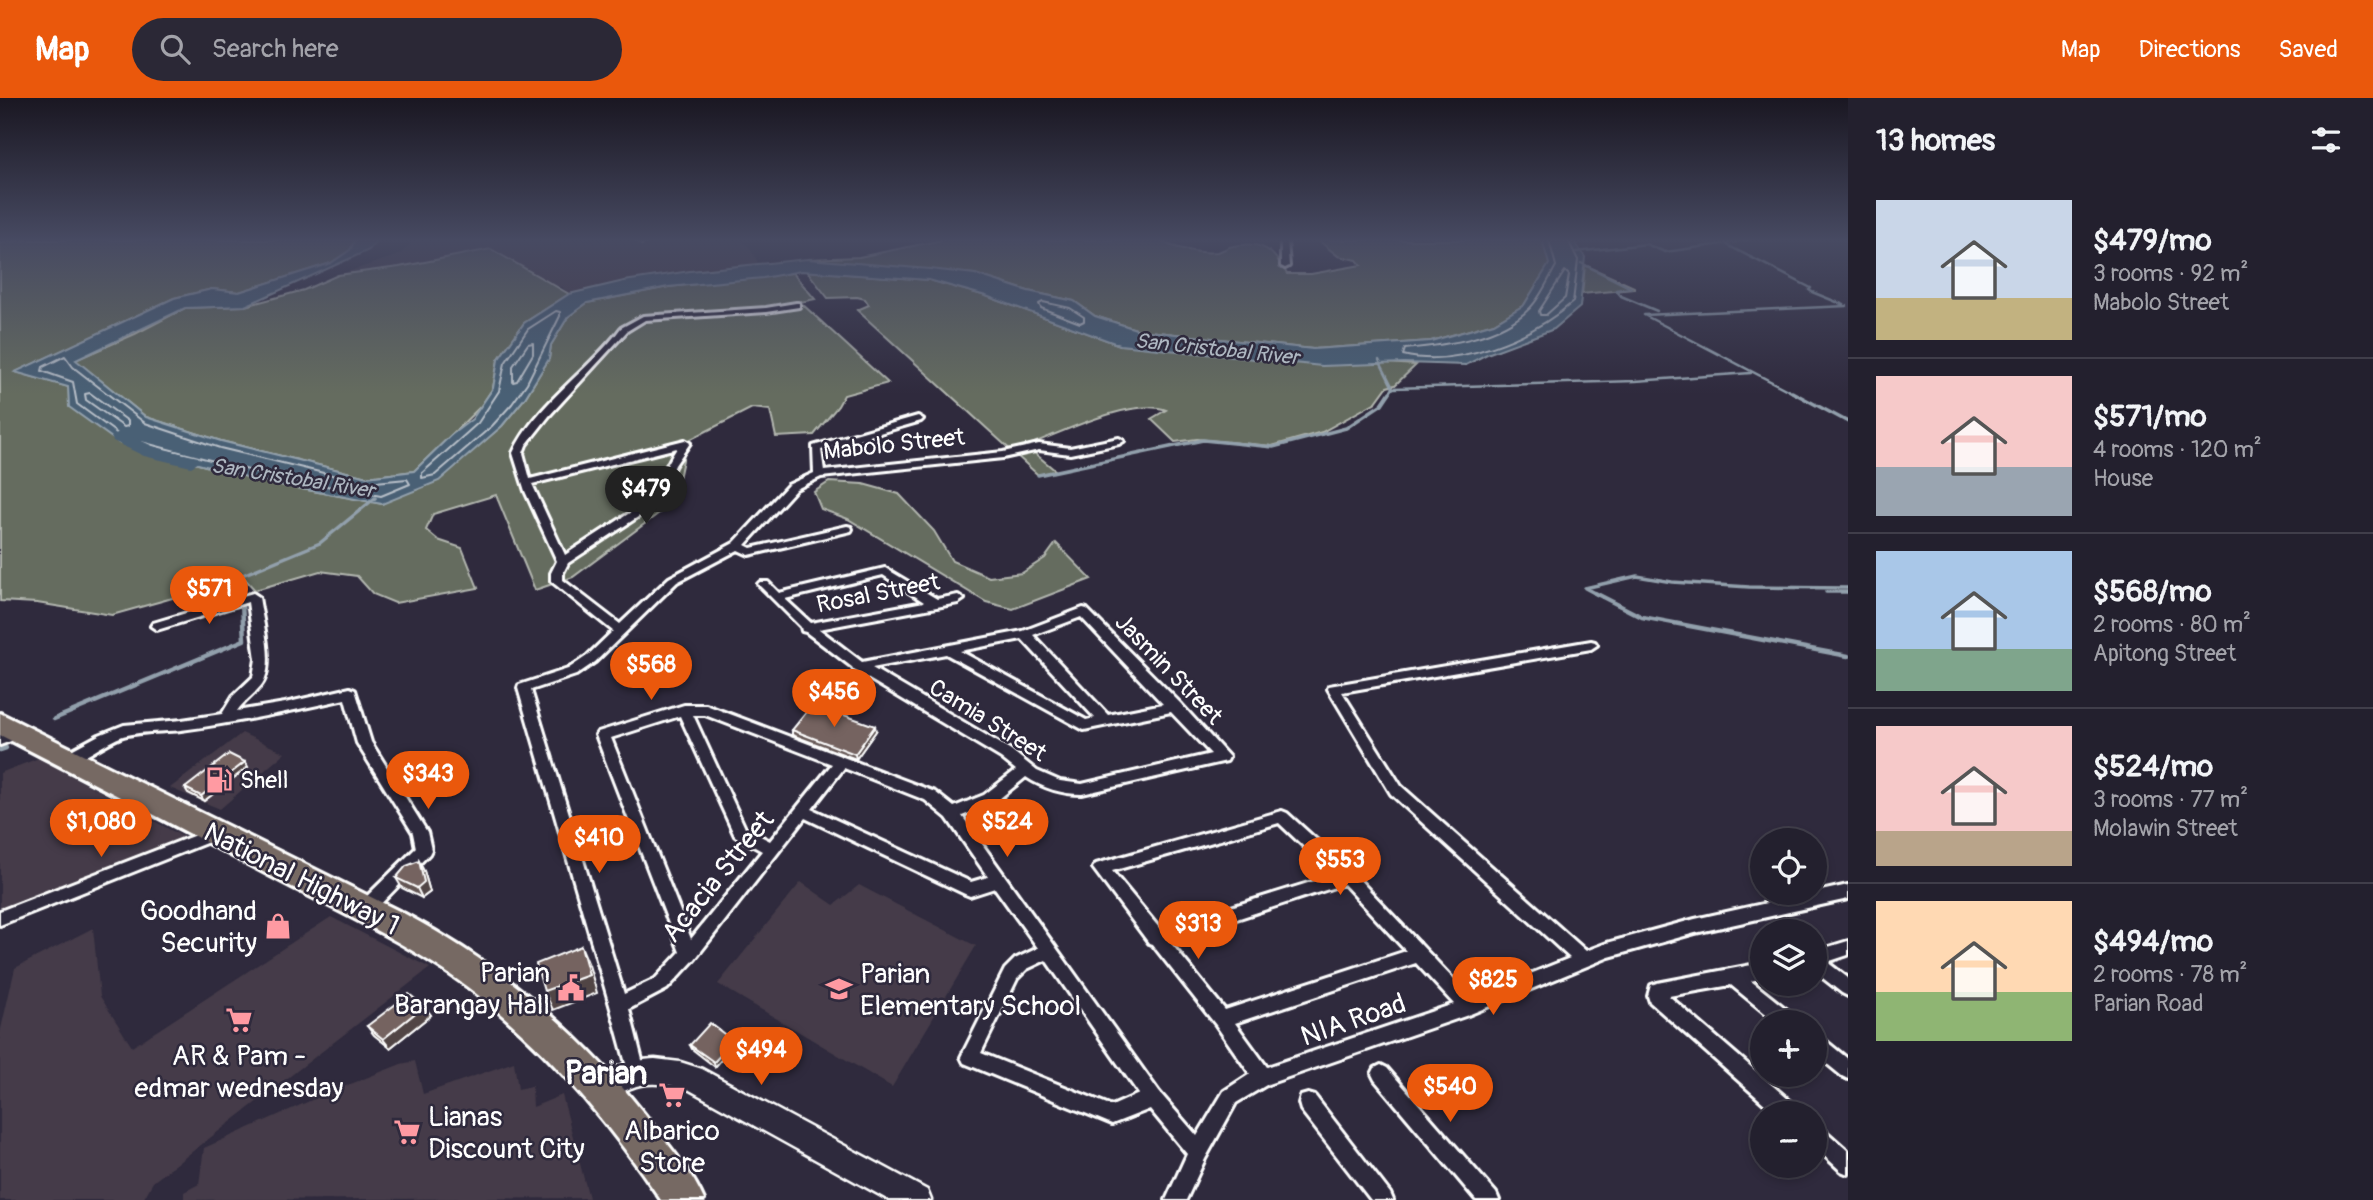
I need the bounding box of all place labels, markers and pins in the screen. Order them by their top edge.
pin: $479 [605,466,687,526]
pin: $571 [168,566,250,626]
pin: $568 [610,642,692,702]
pin: $456 [793,670,875,729]
pin: $343 [387,752,469,811]
fuel station icon: Shell [204,765,234,795]
place label: Shell [240,766,289,795]
pin: $1,080 [44,800,158,859]
pin: $524 [966,800,1048,859]
pin: $410 [558,816,640,875]
pin: $553 [1299,838,1381,897]
place label: Goodhand Security [140,894,257,961]
pin: $313 [1157,902,1239,961]
shop icon: Goodhand Security [263,911,293,941]
place label: Parian Barangay Hall [394,956,550,1023]
place label: Parian Elementary School [860,957,1081,1024]
pin: $825 [1452,958,1534,1017]
public building icon: Parian Barangay Hall [556,973,586,1003]
school or university icon: Parian Elementary School [824,974,854,1004]
supermarket icon: AR & Pam - edmar wednesday [224,1005,254,1035]
pin: $494 [720,1028,802,1087]
place label: AR & Pam - edmar wednesday [135,1039,343,1106]
pin: $540 [1409,1065,1491,1124]
supermarket icon: Albarico Store [657,1080,687,1110]
place label: Lianas Discount City [428,1100,585,1167]
place label: Albarico Store [624,1114,720,1181]
supermarket icon: Lianas Discount City [392,1117,422,1147]

